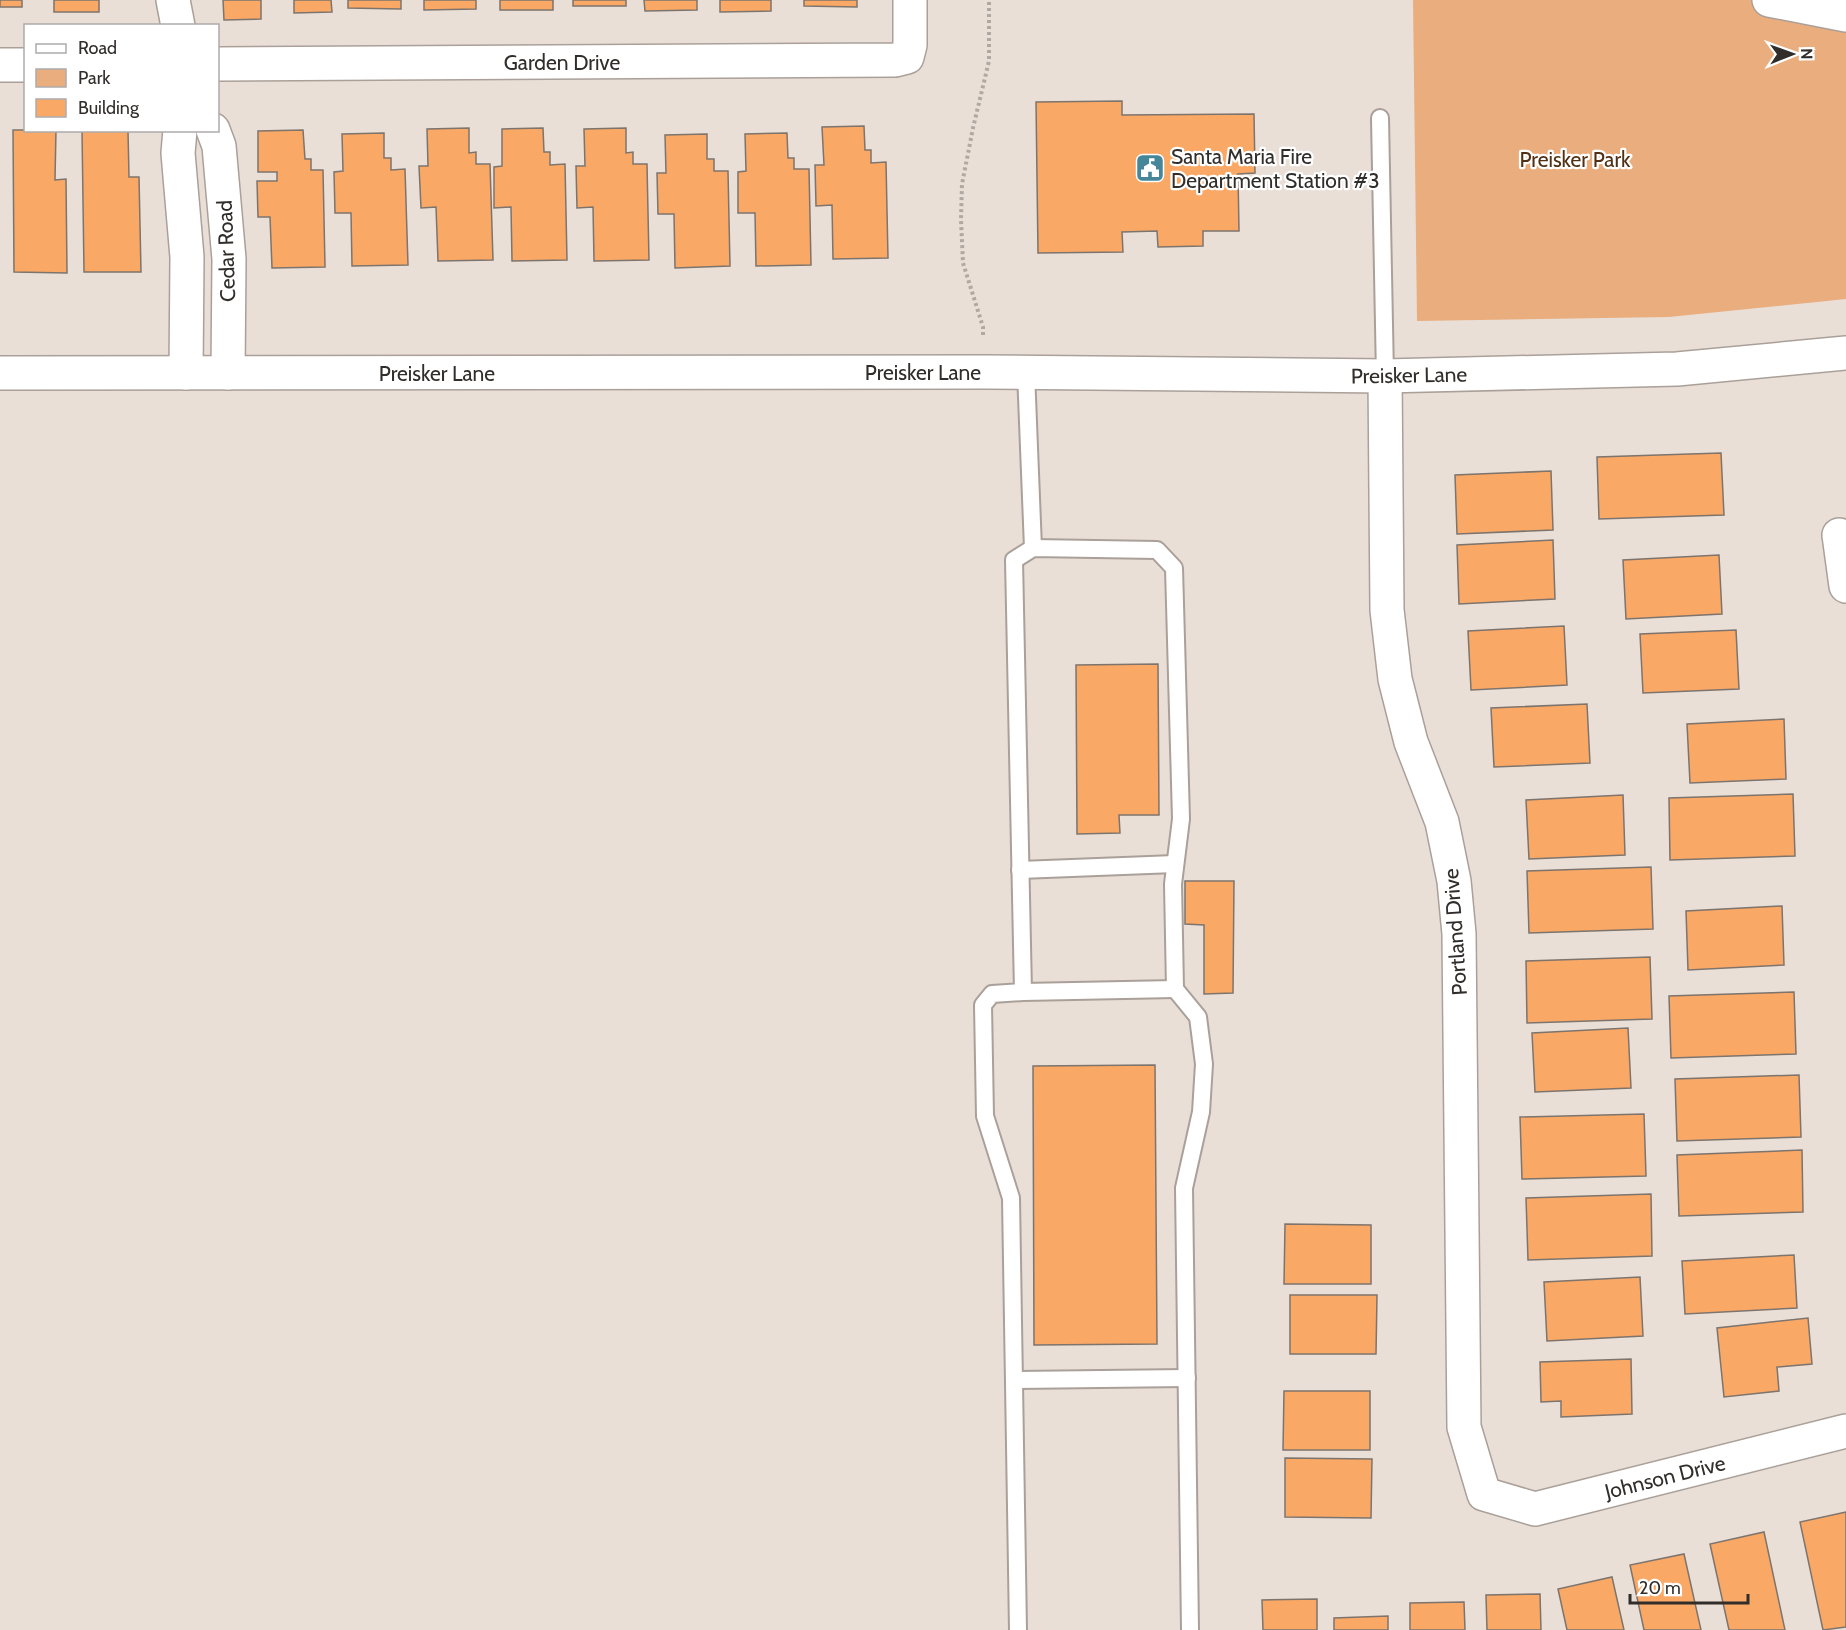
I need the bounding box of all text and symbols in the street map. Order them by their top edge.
legend [24,24,219,132]
north arrow [1762,24,1822,84]
text: Road [78,37,117,59]
text: N [1797,48,1816,60]
street label: Garden Drive [504,50,621,75]
text: Park [78,67,111,89]
text: Building [78,97,140,119]
place label: Santa Maria Fire Department Station #3 [1171,144,1380,193]
park label: Preisker Park [1519,147,1631,172]
public building icon: Santa Maria Fire Department Station #3 [1134,152,1166,184]
street label: Cedar Road [212,200,240,302]
street label: Preisker Lane [865,360,981,385]
street label: Preisker Lane [379,361,495,386]
street label: Preisker Lane [1351,361,1468,389]
street label: Portland Drive [1438,867,1472,996]
street label: Johnson Drive [1601,1450,1728,1504]
scale bar [1630,1567,1748,1605]
text: 20 m [1639,1577,1681,1599]

